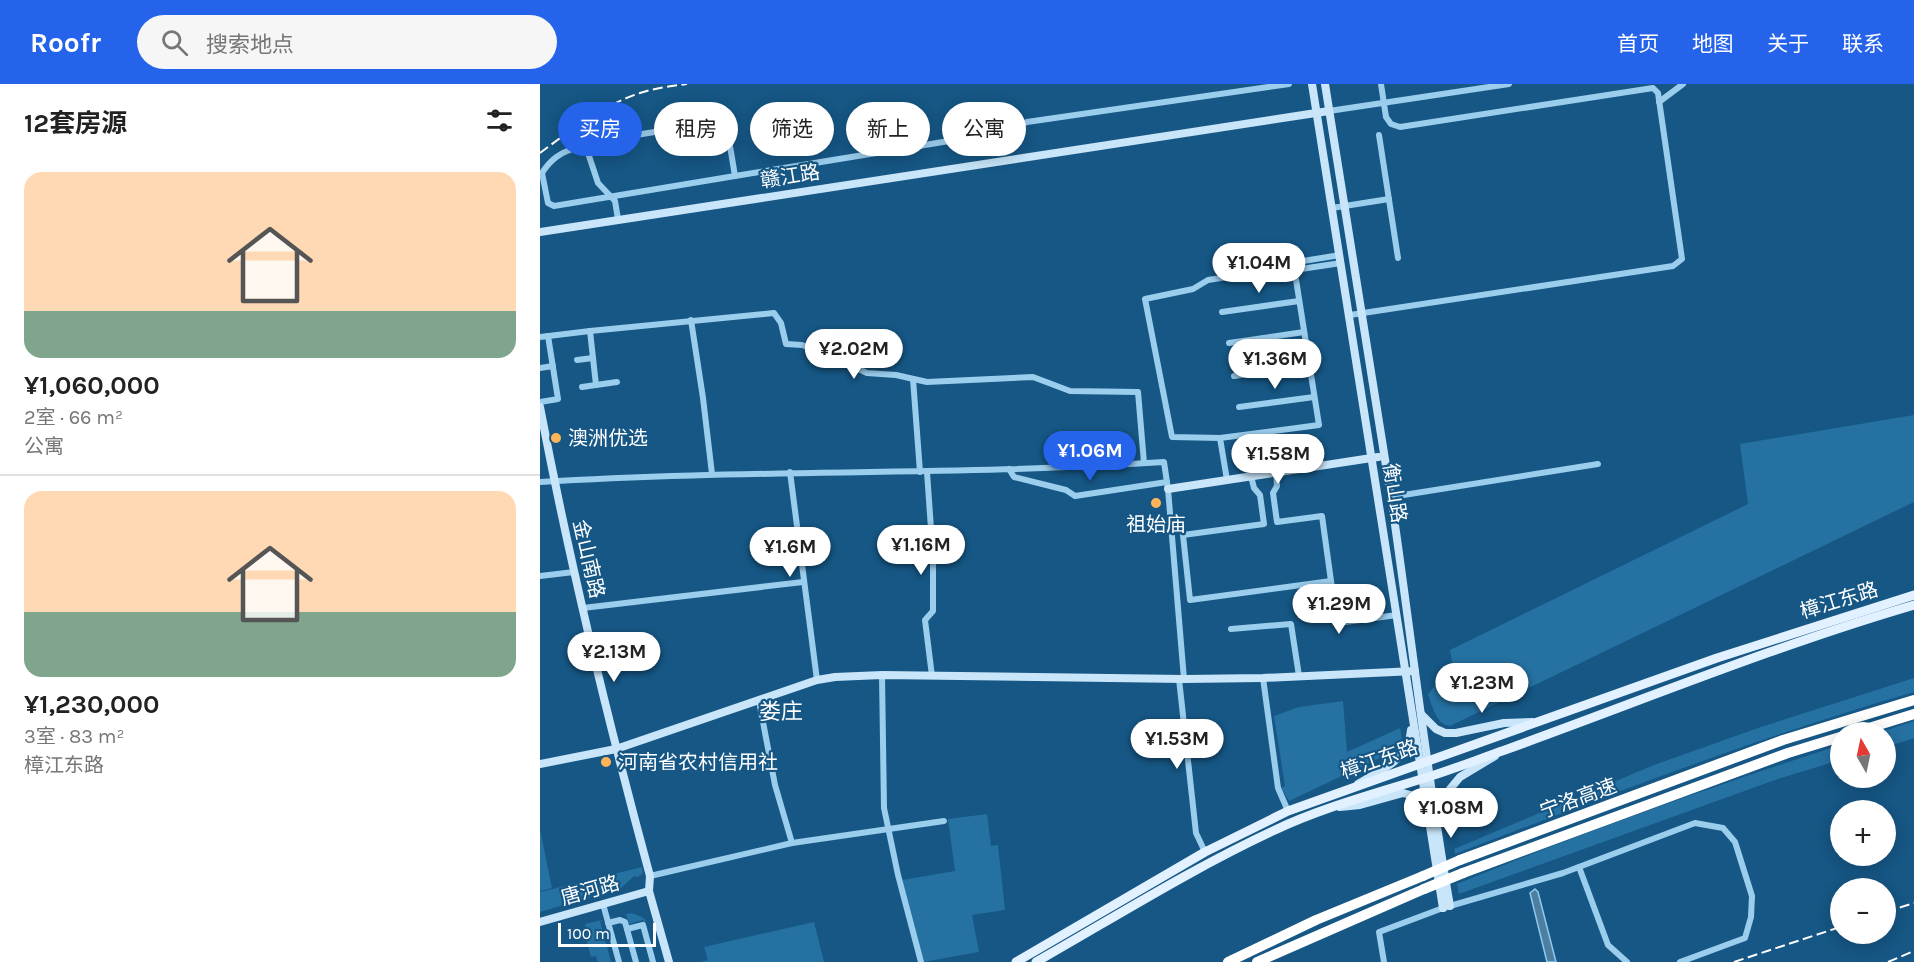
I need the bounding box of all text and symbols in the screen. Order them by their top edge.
search box [137,15,557,69]
text: Roofr [30,26,101,59]
icon: search [158,26,191,59]
text: 搜索地点 [206,32,294,58]
text: 首页 [1617,32,1659,56]
text: 地图 [1692,32,1734,56]
text: 关于 [1767,32,1809,56]
text: 联系 [1842,32,1884,56]
chip: 买房 [558,102,642,156]
chip: 租房 [654,102,738,156]
chip: 筛选 [750,102,834,156]
chip: 新上 [846,102,930,156]
chip: 公寓 [942,102,1026,156]
icon: filters [483,104,516,137]
text: 12套房源 [24,108,127,139]
street label: 赣江路 [759,160,822,193]
icon: home [216,211,324,319]
pin: ¥1.04M [1210,243,1308,294]
text: ¥1.04M [1226,251,1292,274]
pin: ¥2.02M [805,329,903,380]
text: ¥2.02M [819,337,889,360]
pin: ¥1.36M [1226,339,1324,390]
text: ¥1.36M [1242,347,1308,370]
text: ¥1,060,000 [24,370,160,401]
text: 2室 · 66 m² [24,406,123,429]
place label: 澳洲优选 [568,427,648,450]
marker: 澳洲优选 [549,431,563,445]
pin: ¥1.06M [1041,431,1139,482]
pin: ¥1.58M [1229,434,1327,485]
text: 公寓 [24,435,64,458]
text: ¥1.06M [1057,439,1123,462]
text: ¥1.58M [1245,442,1311,465]
street label: 衡山路 [1378,462,1411,525]
marker: 祖始庙 [1149,496,1163,510]
place label: 祖始庙 [1126,513,1186,536]
street label: 金山南路 [568,518,609,601]
pin: ¥1.16M [872,525,970,576]
pin: ¥1.6M [748,527,832,578]
icon: home [216,530,324,638]
text: ¥1.16M [891,533,951,556]
text: ¥1.6M [764,535,816,558]
street label: 樟江东路 [1798,578,1881,623]
pin: ¥1.29M [1290,584,1388,635]
text: ¥1.29M [1307,592,1371,615]
pin: ¥2.13M [565,632,663,683]
text: ¥2.13M [581,640,647,663]
pin: ¥1.23M [1433,663,1531,714]
text: ¥1.23M [1449,671,1515,694]
text: ¥1,230,000 [24,689,159,720]
district label: 娄庄 [759,699,803,725]
pin: ¥1.53M [1128,719,1226,770]
north arrow [1830,722,1896,788]
map controls [1830,722,1896,944]
text: 3室 · 83 m² [24,725,124,748]
text: ¥1.53M [1145,727,1209,750]
street label: 樟江东路 [1338,736,1421,783]
place label: 河南省农村信用社 [618,751,778,774]
text: 樟江东路 [24,754,104,777]
marker: 河南省农村信用社 [599,755,613,769]
street label: 宁洛高速 [1537,774,1620,823]
pin: ¥1.08M [1402,788,1500,839]
text: ¥1.08M [1418,796,1484,819]
button: + [1830,800,1896,866]
street label: 唐河路 [558,871,622,910]
button: − [1830,878,1896,944]
scale bar [558,920,656,948]
text: 100 m [567,924,610,943]

